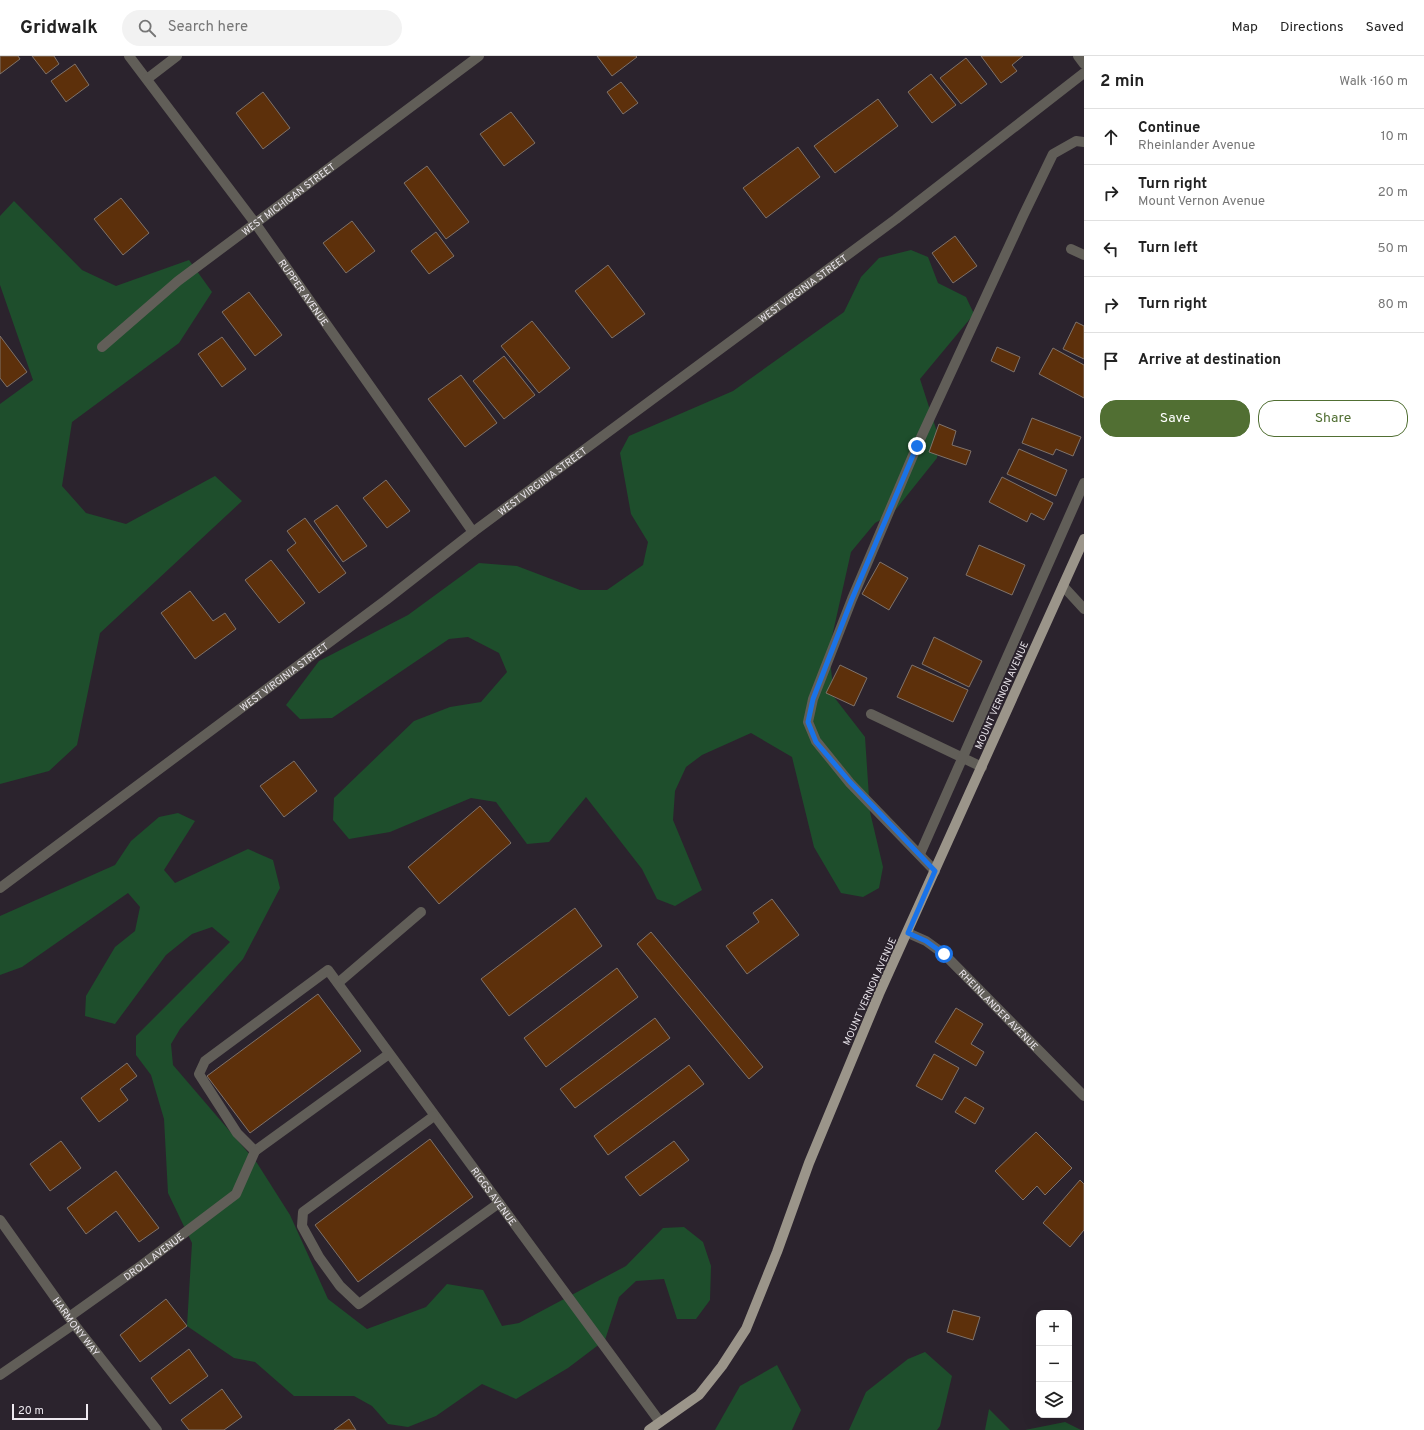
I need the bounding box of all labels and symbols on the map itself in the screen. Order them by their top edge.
street label: WEST MICHIGAN STREET [240,161,338,239]
street label: WEST VIRGINIA STREET [756,252,851,327]
street label: RUPPER AVENUE [275,257,331,329]
route end [908,437,926,455]
street label: WEST VIRGINIA STREET [496,445,590,519]
street label: WEST VIRGINIA STREET [238,640,332,715]
street label: MOUNT VERNON AVENUE [973,640,1032,752]
street label: MOUNT VERNON AVENUE [841,936,900,1048]
route start [935,945,953,963]
street label: RHEINLANDER AVENUE [955,968,1040,1054]
street label: RIGGS AVENUE [467,1165,519,1229]
street label: DROLL AVENUE [122,1231,187,1284]
street label: HARMONY WAY [49,1295,102,1360]
scale bar [12,1402,88,1421]

